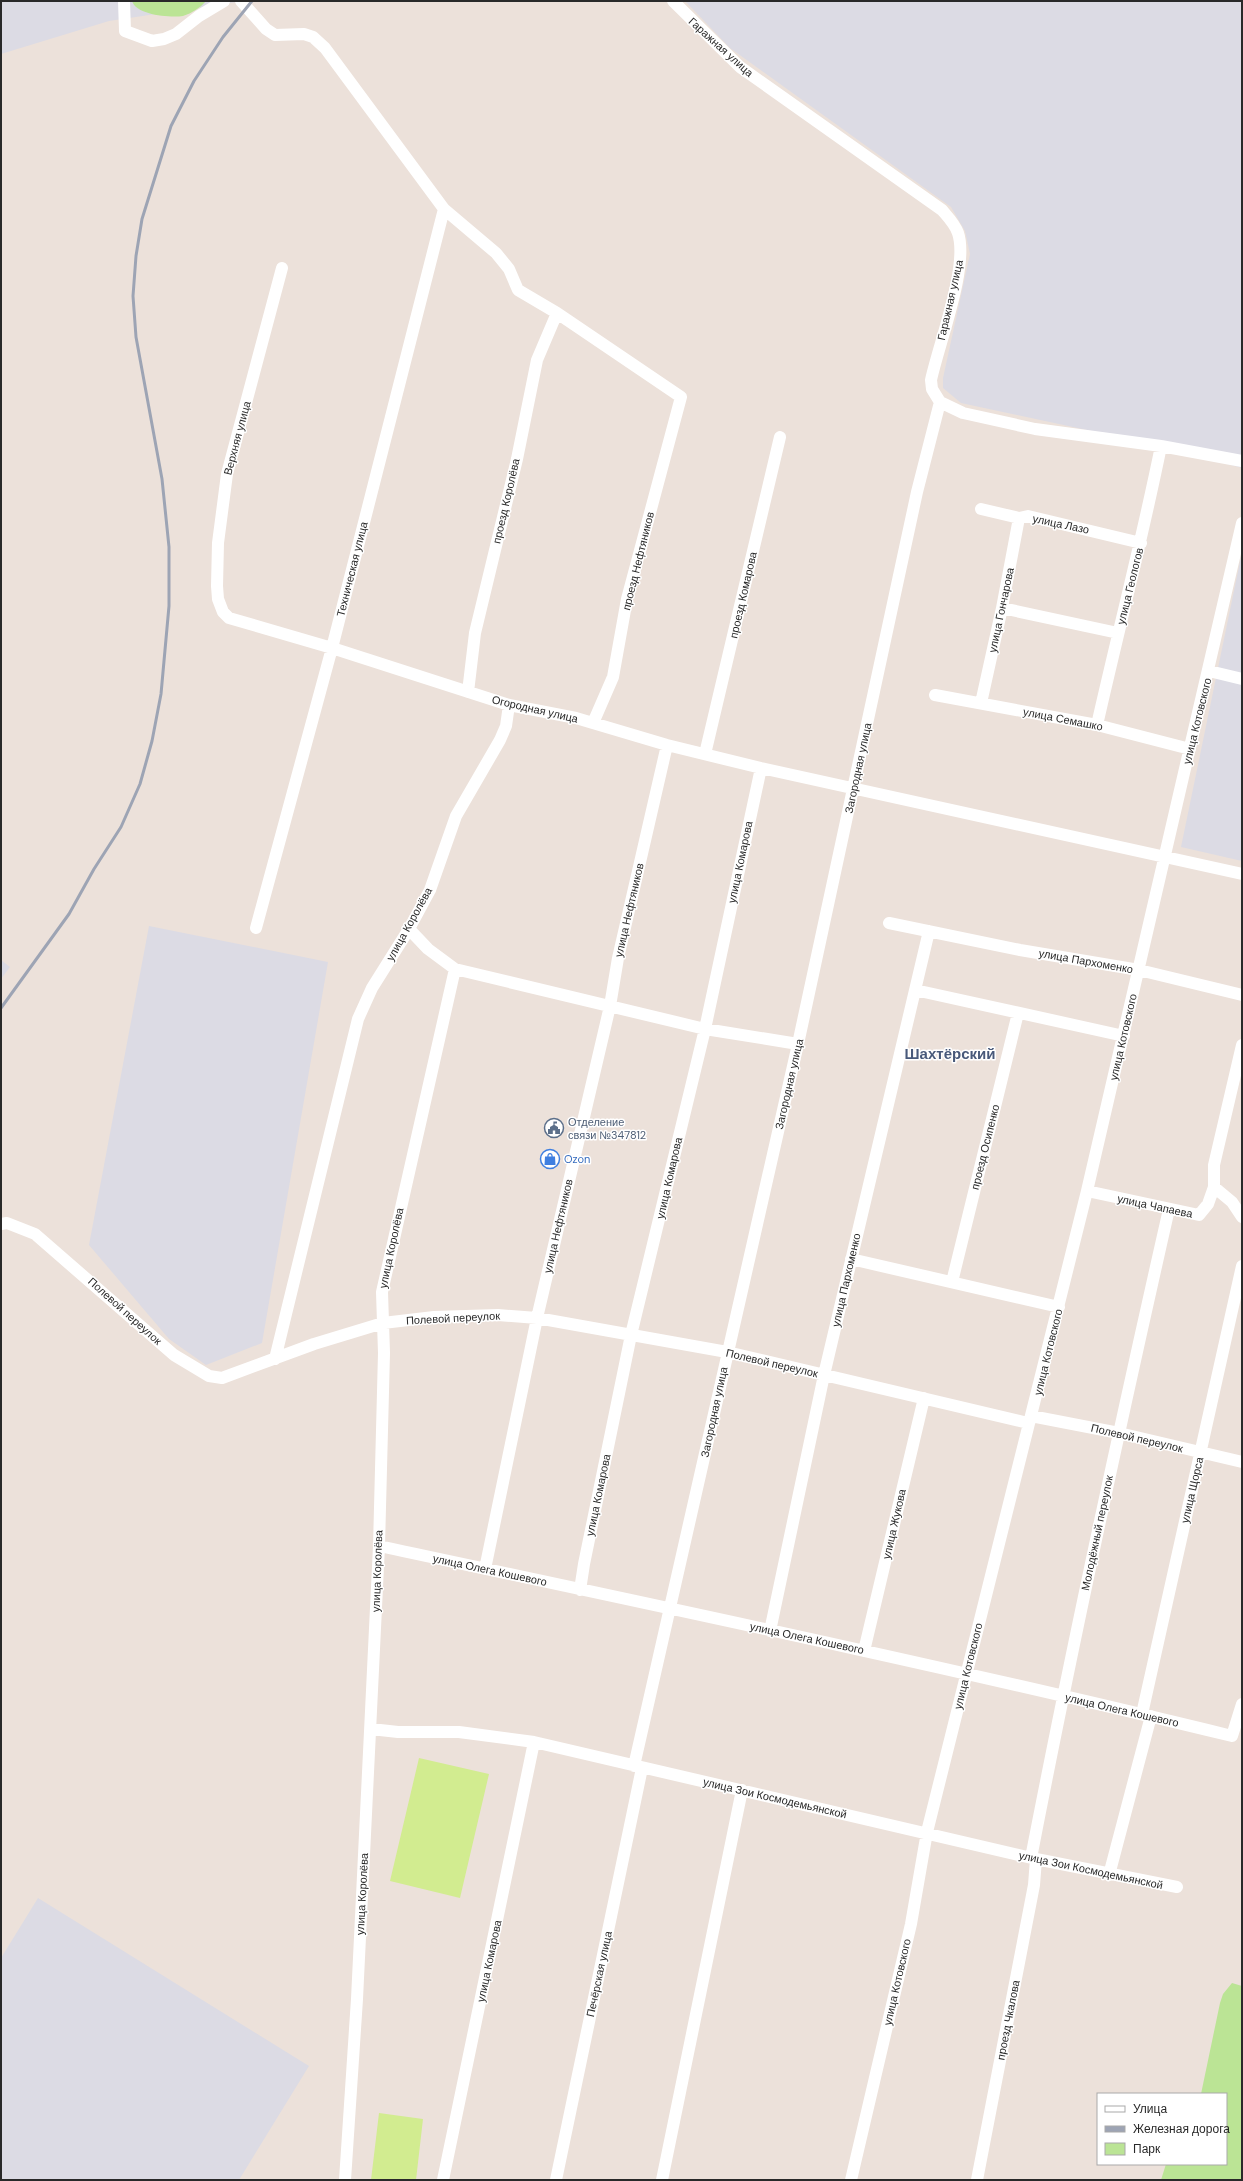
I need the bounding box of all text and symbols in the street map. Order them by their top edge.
street label: Гаражная улица [686,14,757,80]
street label: Гаражная улица [934,257,966,342]
street label: Верхняя улица [220,399,254,477]
street label: проезд Королёва [489,456,523,545]
street label: проезд Нефтяников [619,510,657,612]
street label: улица Лазо [1031,511,1091,537]
street label: Техническая улица [333,519,371,618]
street label: улица Геологов [1114,546,1146,626]
street label: проезд Комарова [726,549,760,640]
street label: улица Гончарова [985,565,1017,654]
street label: улица Котовского [1179,676,1215,766]
street label: Огородная улица [490,692,580,726]
street label: улица Семашко [1022,704,1104,734]
street label: Загородная улица [842,721,875,815]
street label: улица Комарова [724,819,756,904]
street label: улица Нефтяников [611,861,647,958]
street label: улица Королёва [383,884,435,963]
street label: улица Пархоменко [1038,946,1134,976]
street label: улица Котовского [1106,992,1140,1082]
street label: Загородная улица [772,1037,806,1131]
district label: Шахтёрский [905,1044,995,1064]
street label: проезд Осипенко [968,1103,1002,1191]
place label: Отделение связи №347812 [568,1115,646,1142]
public building icon: Отделение связи №347812 [543,1117,565,1139]
street label: улица Комарова [653,1135,685,1220]
shop icon: Ozon [539,1148,561,1170]
place label: Ozon [564,1152,590,1166]
street label: улица Нефтяников [540,1177,576,1274]
street label: улица Чапаева [1116,1191,1195,1221]
street label: улица Королёва [376,1206,407,1290]
street label: улица Пархоменко [828,1232,864,1328]
street label: Полевой переулок [85,1274,165,1348]
street label: улица Котовского [1030,1307,1066,1397]
street label: Полевой переулок [406,1309,501,1327]
street label: Полевой переулок [725,1346,820,1380]
street label: Загородная улица [698,1365,731,1459]
street label: Полевой переулок [1090,1421,1185,1455]
street label: улица Комарова [582,1452,614,1537]
street label: улица Щорса [1178,1455,1207,1524]
street label: Молодёжный переулок [1078,1474,1116,1592]
street label: улица Жукова [879,1487,909,1560]
street label: улица Королёва [369,1529,385,1612]
street label: улица Олега Кошевого [432,1551,548,1589]
street label: улица Олега Кошевого [749,1619,865,1657]
street label: улица Котовского [950,1621,986,1711]
street label: улица Олега Кошевого [1064,1690,1180,1730]
street label: улица Зои Космодемьянской [702,1775,848,1821]
street label: улица Зои Космодемьянской [1018,1848,1164,1892]
street label: улица Королёва [353,1852,371,1935]
street label: улица Комарова [473,1918,505,2003]
street label: Печёрская улица [583,1929,615,2018]
street label: улица Котовского [880,1937,914,2027]
street label: проезд Чкалова [993,1978,1023,2061]
legend [1097,2093,1227,2165]
text: Улица [1133,2101,1167,2117]
text: Железная дорога [1133,2121,1230,2137]
text: Парк [1133,2141,1161,2157]

